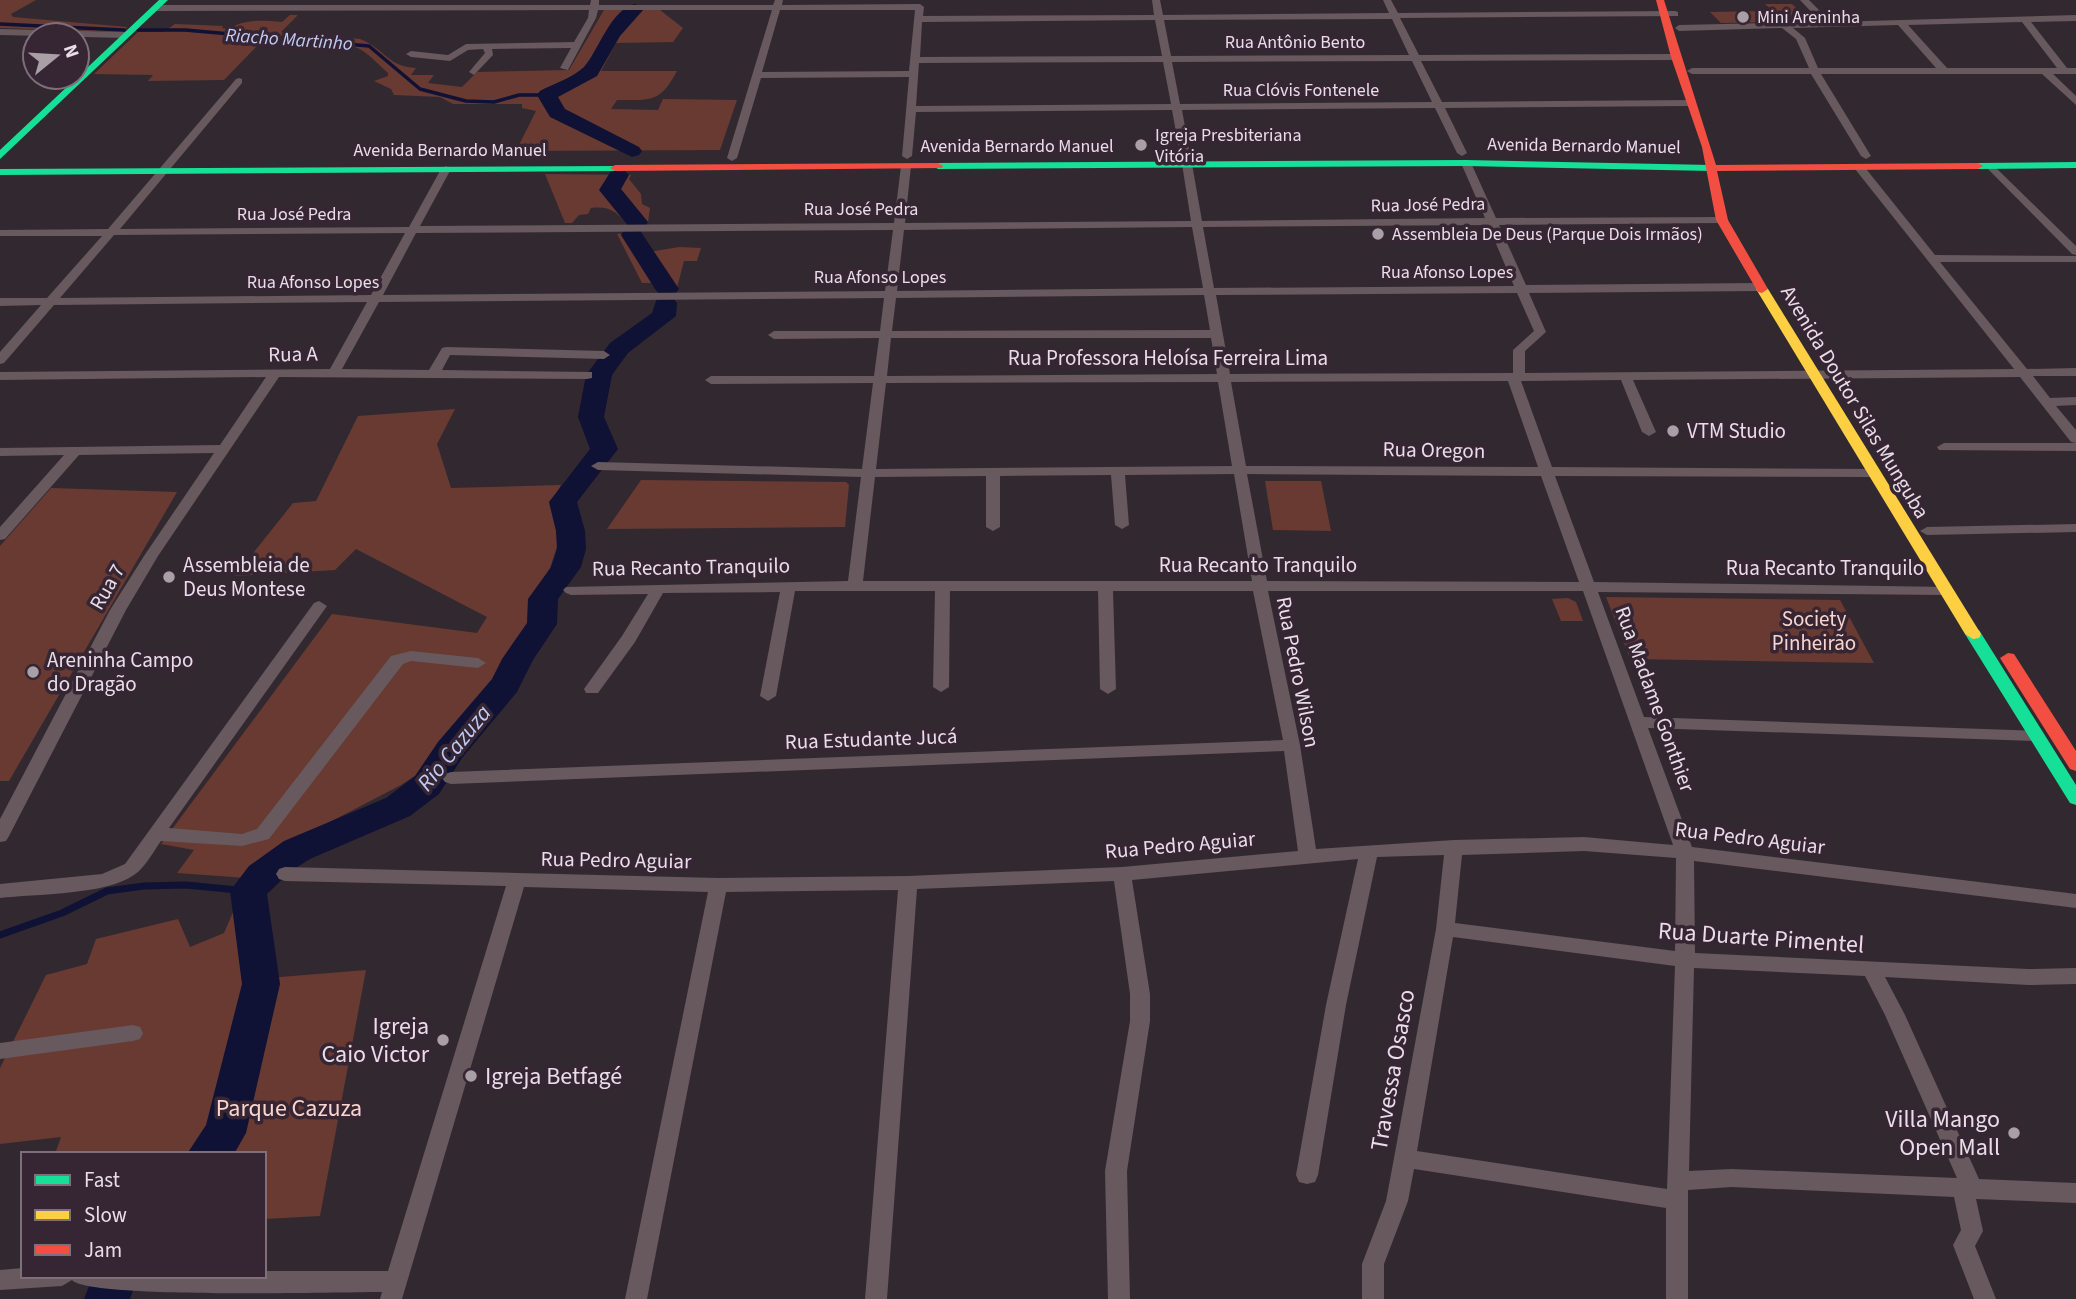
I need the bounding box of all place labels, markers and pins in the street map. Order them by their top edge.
place label: Mini Areninha [1757,5,1860,30]
marker: Mini Areninha [1735,9,1751,25]
place label: Igreja Presbiteriana Vitória [1155,123,1301,169]
marker: Igreja Presbiteriana Vitória [1133,137,1149,153]
place label: Assembleia De Deus (Parque Dois Irmãos) [1392,222,1703,247]
marker: Assembleia De Deus (Parque Dois Irmãos) [1370,226,1386,242]
place label: VTM Studio [1687,416,1786,446]
marker: VTM Studio [1665,423,1681,439]
place label: Assembleia de Deus Montese [183,550,310,604]
marker: Assembleia de Deus Montese [161,569,177,585]
place label: Areninha Campo do Dragão [47,645,193,699]
marker: Areninha Campo do Dragão [25,664,41,680]
place label: Igreja Caio Victor [321,1009,430,1072]
marker: Igreja Caio Victor [435,1032,451,1048]
place label: Igreja Betfagé [485,1059,622,1094]
marker: Igreja Betfagé [463,1068,479,1084]
place label: Villa Mango Open Mall [1885,1102,2000,1165]
marker: Villa Mango Open Mall [2006,1125,2022,1141]

